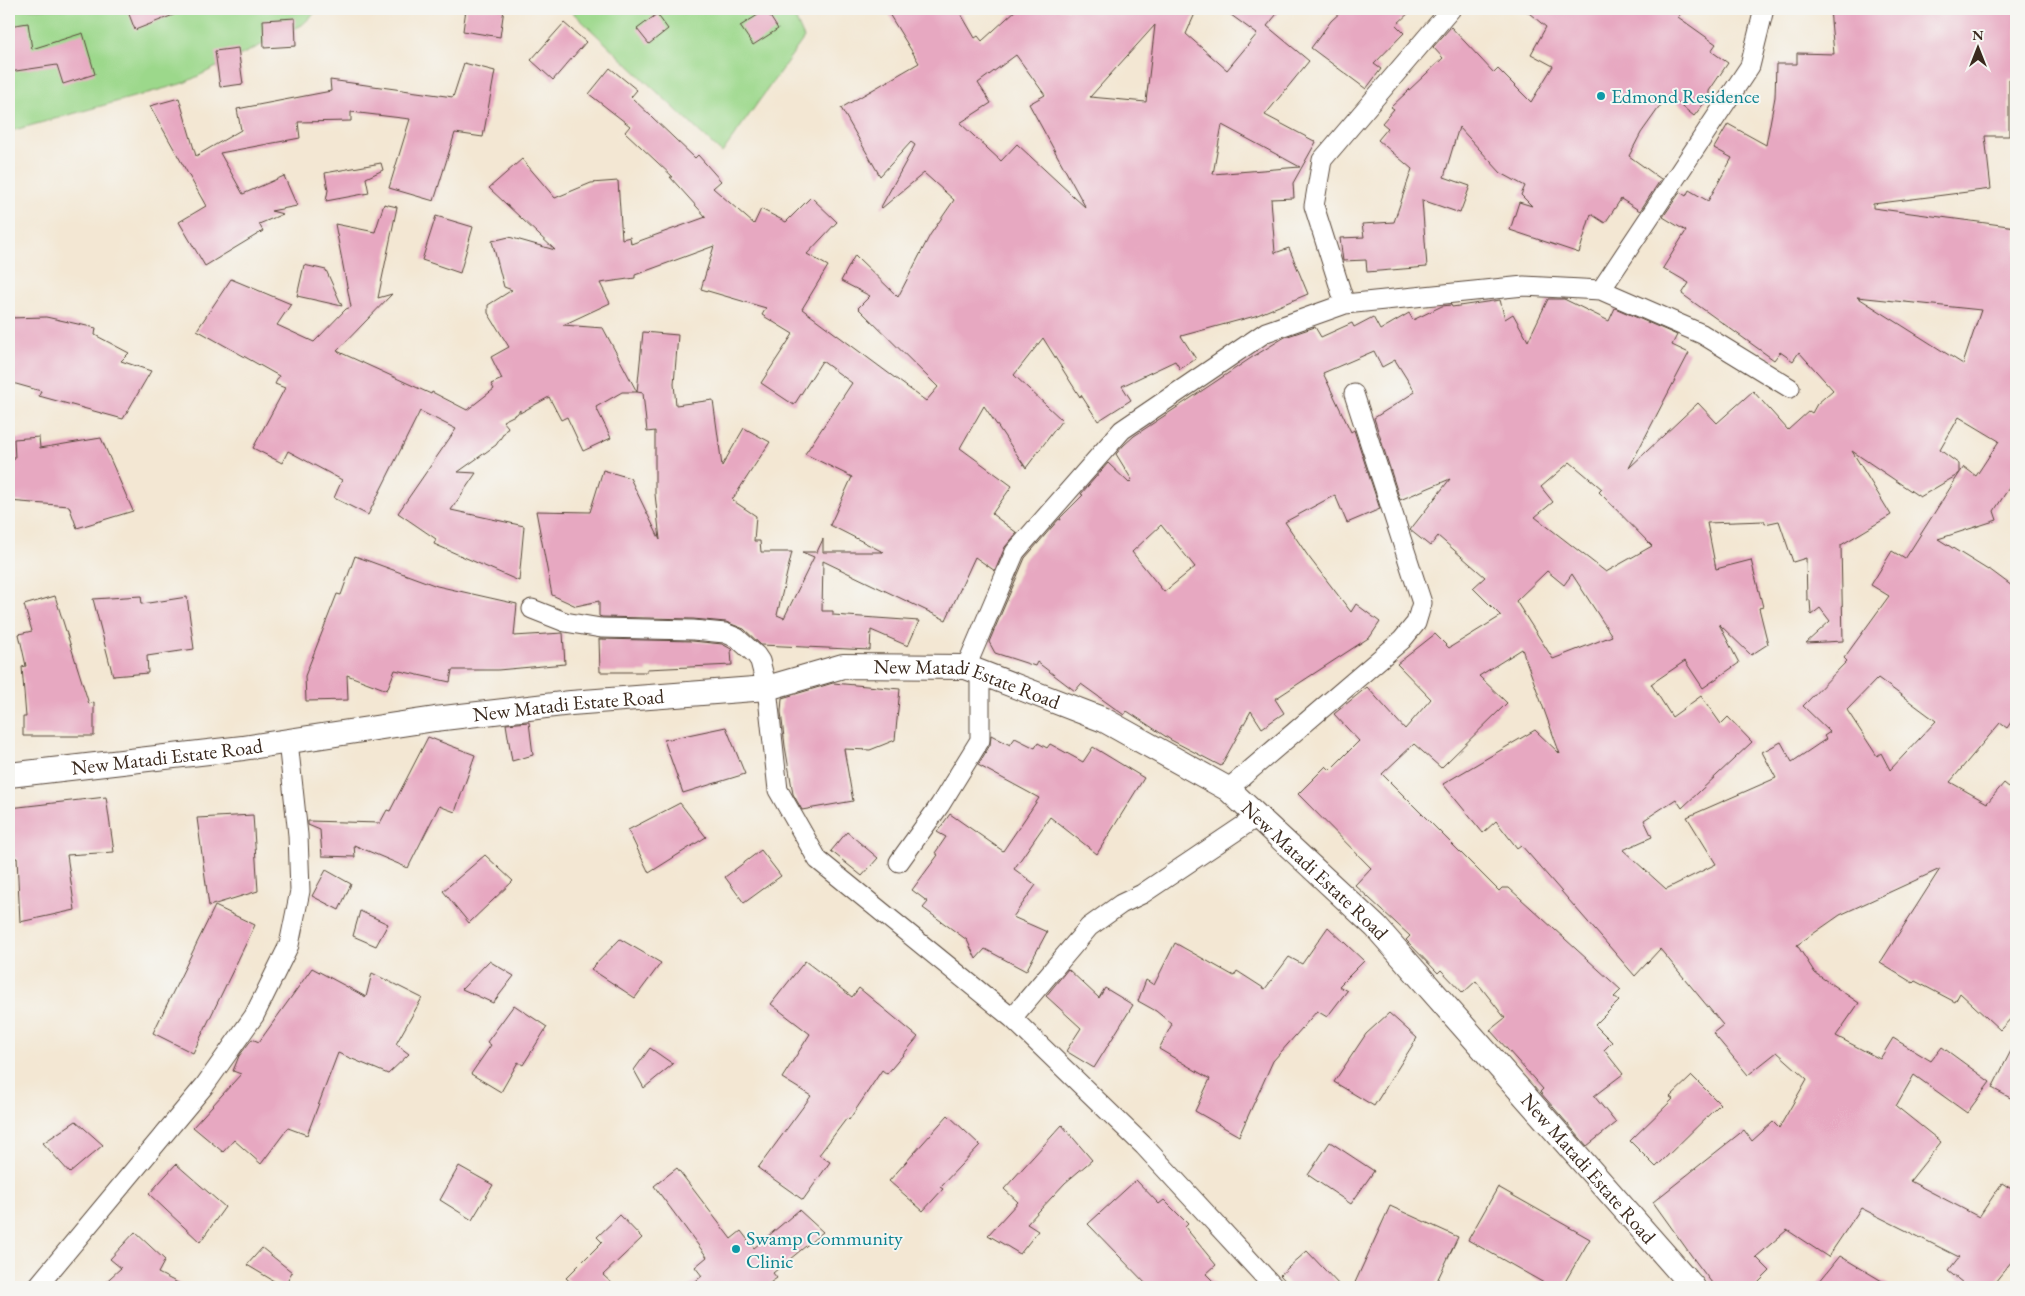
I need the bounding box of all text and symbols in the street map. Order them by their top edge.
north arrow [1952,22,2002,72]
text: N [1972,26,1984,44]
place label: Edmond Residence [1611,83,1760,109]
marker: Edmond Residence [1595,90,1607,102]
street label: New Matadi Estate Road [873,653,1065,715]
street label: New Matadi Estate Road [471,683,666,727]
street label: New Matadi Estate Road [70,732,265,781]
street label: New Matadi Estate Road [1236,795,1395,946]
street label: New Matadi Estate Road [1515,1088,1662,1250]
place label: Swamp Community Clinic [746,1225,903,1274]
marker: Swamp Community Clinic [730,1243,742,1255]

